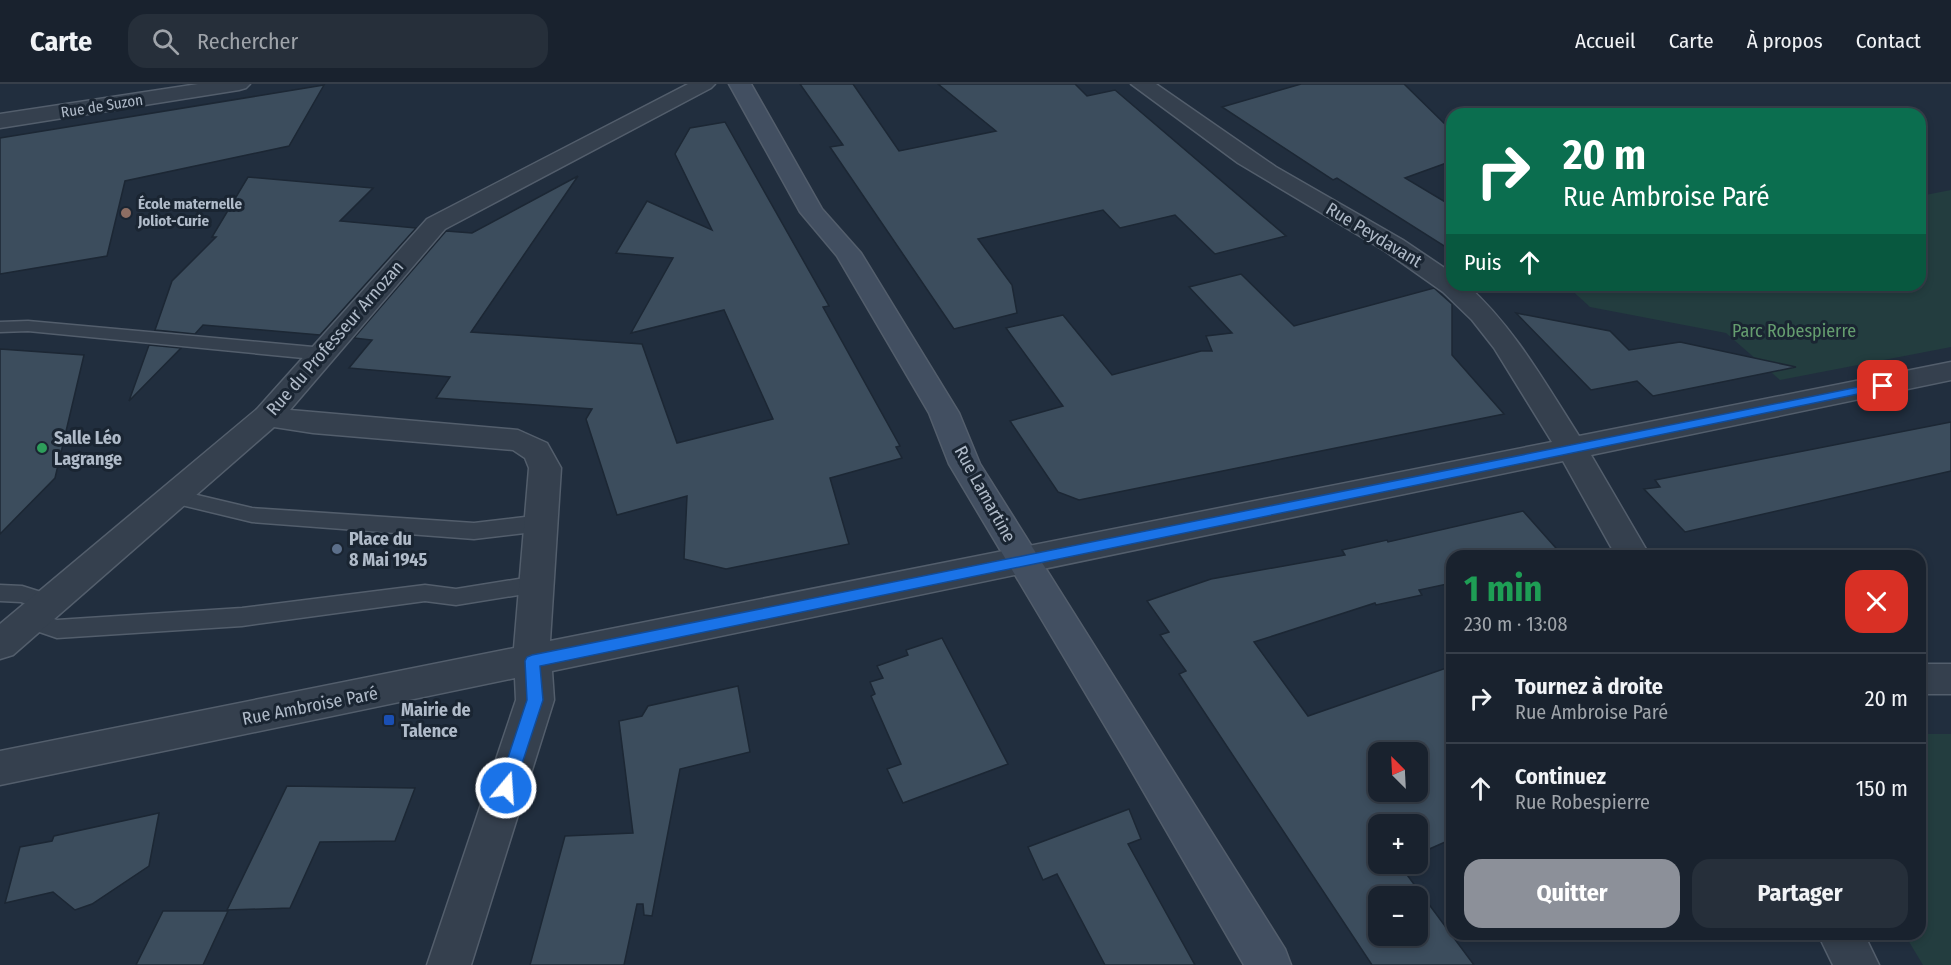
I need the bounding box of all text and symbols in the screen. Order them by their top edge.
search box [128,14,548,68]
text: Carte [30,25,92,58]
icon: search [149,25,182,58]
text: Rechercher [197,28,298,55]
text: Accueil [1575,28,1636,54]
text: Carte [1669,28,1714,54]
text: À propos [1747,28,1823,54]
text: Contact [1856,28,1921,54]
street label: Rue de Suzon [60,91,144,121]
text: 20 m [1563,130,1646,180]
icon: right [1464,132,1542,210]
text: Rue Ambroise Paré [1563,181,1770,213]
place label: École maternelle Joliot-Curie [137,195,242,230]
street label: Rue Peydavant [1322,198,1426,272]
marker: École maternelle Joliot-Curie [119,206,133,220]
icon: ahead [1513,246,1546,279]
text: Puis [1464,249,1501,276]
street label: Rue du Professeur Arnozan [262,256,408,420]
park label: Parc Robespierre [1732,320,1856,342]
pin [1857,360,1908,411]
icon: arrive [1866,369,1899,402]
place label: Salle Léo Lagrange [54,427,122,470]
marker: Salle Léo Lagrange [35,441,49,455]
street label: Rue Lamartine [949,442,1021,546]
place label: Place du 8 Mai 1945 [349,528,427,571]
marker: Place du 8 Mai 1945 [330,542,344,556]
text: 1 min [1464,567,1542,611]
button: close [1845,570,1908,633]
text: 230 m · 13:08 [1464,612,1567,636]
text: Tournez à droite [1515,673,1663,700]
street label: Rue Ambroise Paré [240,682,380,730]
icon: right [1464,682,1497,715]
text: 20 m [1865,685,1908,712]
place label: Mairie de Talence [401,699,471,742]
text: Rue Ambroise Paré [1515,700,1668,724]
marker: Mairie de Talence [382,713,396,727]
north arrow [1368,742,1428,802]
map controls [1368,742,1428,946]
position arrow [474,756,538,820]
text: Continuez [1515,763,1606,790]
icon: ahead [1464,772,1497,805]
text: 150 m [1856,775,1908,802]
text: Rue Robespierre [1515,790,1650,814]
button: + [1368,814,1428,874]
button: Quitter [1464,859,1680,928]
button: Partager [1692,859,1908,928]
button: − [1368,886,1428,946]

